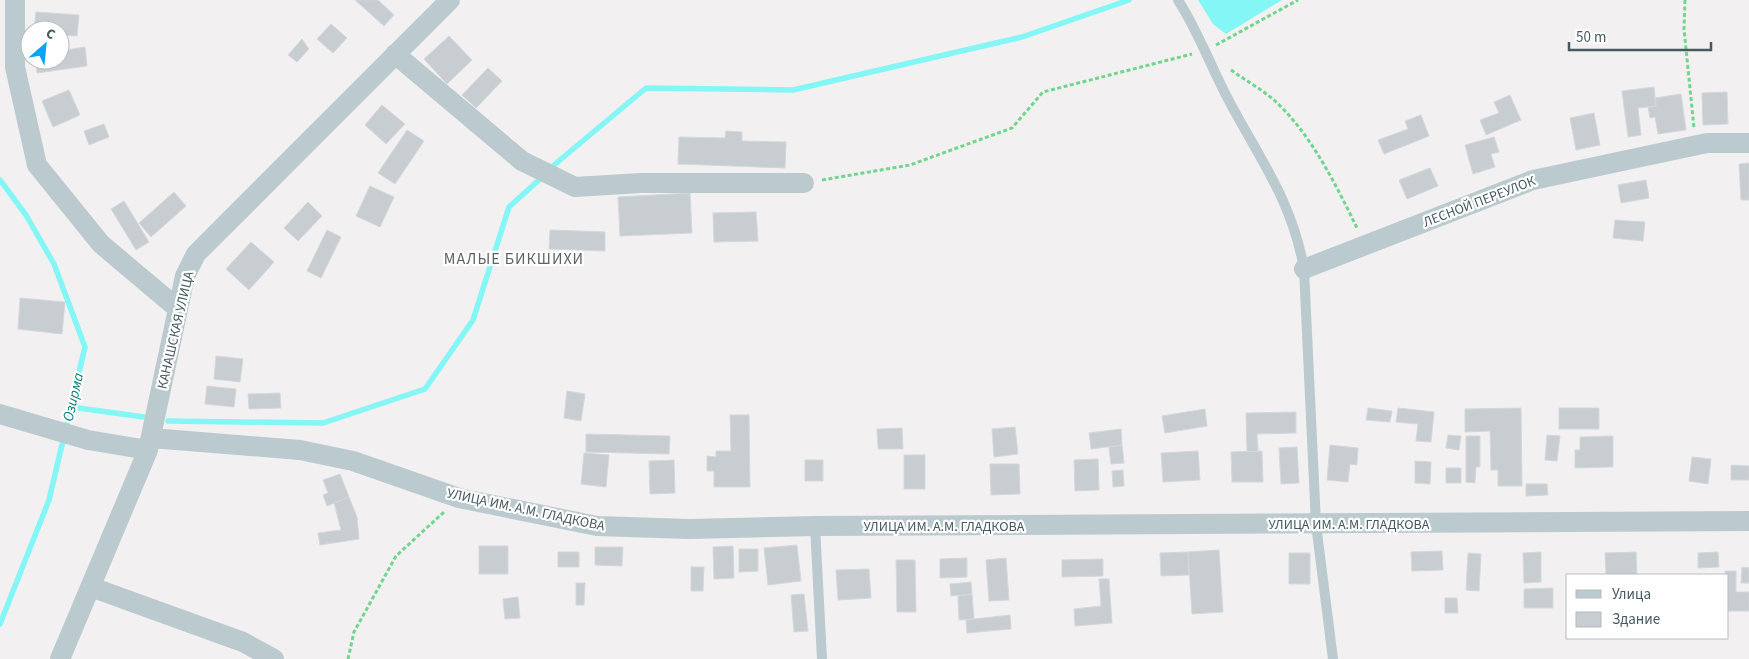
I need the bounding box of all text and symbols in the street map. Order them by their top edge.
north arrow [20,20,70,70]
scale bar [1569,20,1712,52]
text: С [42,24,59,45]
text: 50 m [1576,27,1606,48]
street label: ЛЕСНОЙ ПЕРЕУЛОК [1420,171,1539,233]
district label: МАЛЫЕ БИКШИХИ [444,248,584,270]
street label: КАНАШСКАЯ УЛИЦА [153,269,199,391]
water label: Озирма [58,371,89,424]
street label: УЛИЦА ИМ. А.М. ГЛАДКОВА [445,483,607,537]
street label: УЛИЦА ИМ. А.М. ГЛАДКОВА [1269,515,1430,535]
street label: УЛИЦА ИМ. А.М. ГЛАДКОВА [864,517,1025,537]
legend [1566,574,1729,639]
text: Улица [1612,584,1651,605]
text: Здание [1612,609,1660,630]

